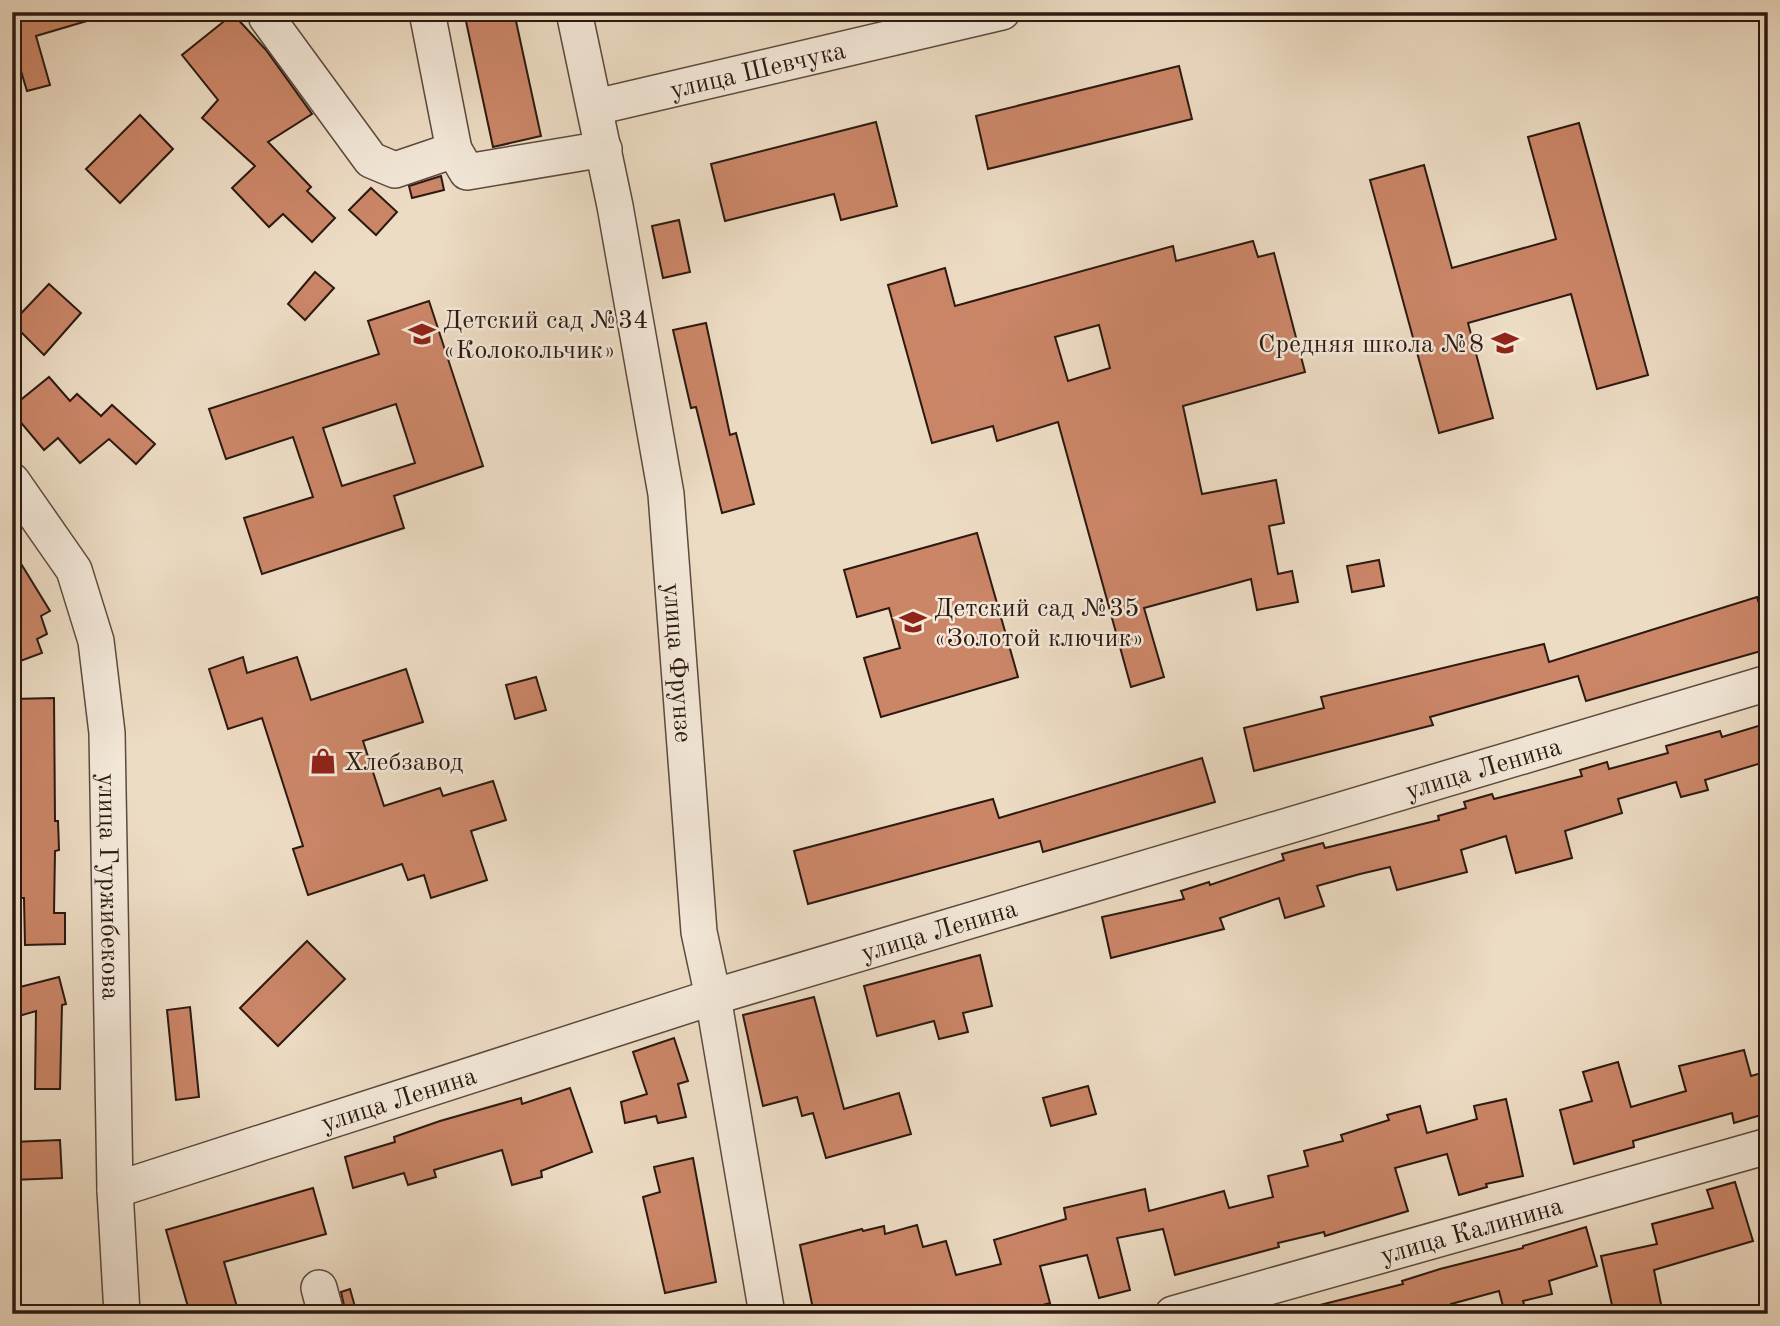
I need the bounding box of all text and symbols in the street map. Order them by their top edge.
street label: улица Шевчука [668,38,849,104]
place label: Детский сад №34 «Колокольчик» [443,308,648,364]
school or university icon: Детский сад №34 «Колокольчик» [407,319,437,349]
school or university icon: Средняя школа №8 [1490,328,1520,358]
place label: Средняя школа №8 [1258,332,1484,358]
street label: улица Фрунзе [658,582,696,744]
place label: Детский сад №35 «Золотой ключик» [934,596,1144,652]
school or university icon: Детский сад №35 «Золотой ключик» [898,607,928,637]
street label: улица Ленина [1403,734,1565,805]
shop icon: Хлебзавод [308,746,338,776]
place label: Хлебзавод [344,750,463,776]
street label: улица Гуржибекова [93,773,123,1000]
street label: улица Ленина [858,896,1021,967]
street label: улица Ленина [318,1063,480,1138]
street label: улица Калинина [1378,1194,1566,1270]

